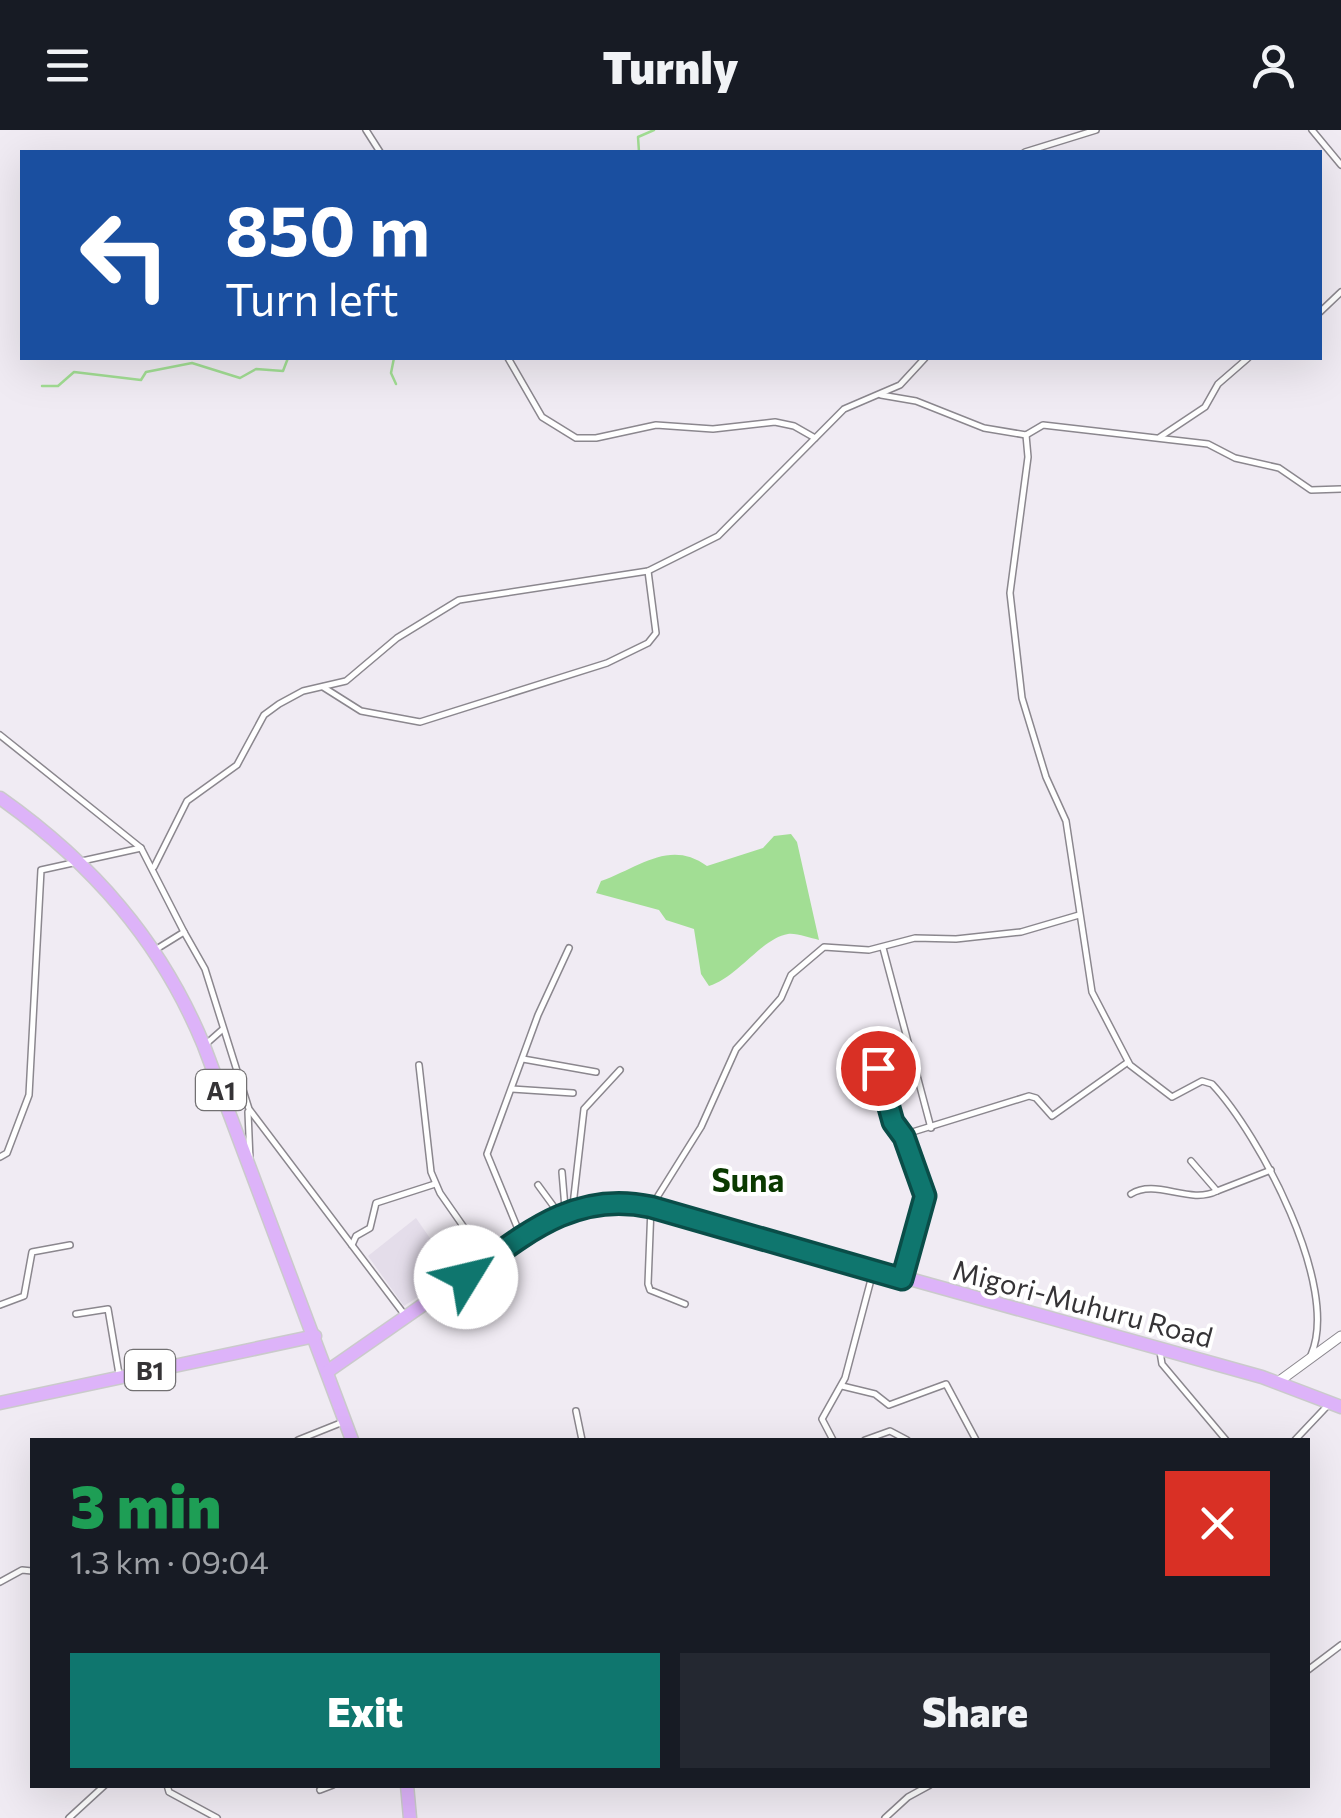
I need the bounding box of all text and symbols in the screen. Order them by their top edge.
icon: menu [40,38,95,93]
text: Turnly [602,38,739,93]
icon: person [1246,38,1301,93]
text: 850 m [225,185,430,270]
icon: left [60,190,190,320]
text: Turn left [225,270,399,325]
pin [836,1026,921,1111]
icon: arrive [851,1041,906,1096]
road number: A1 [196,1070,246,1110]
district label: Suna [712,1159,784,1199]
position arrow [414,1225,518,1329]
street label: Migori-Muhuru Road [949,1252,1217,1354]
road number: B1 [125,1350,175,1390]
text: 3 min [70,1467,221,1540]
button: close [1165,1471,1270,1576]
text: 1.3 km · 09:04 [70,1541,269,1581]
button: Exit [70,1653,660,1768]
button: Share [680,1653,1270,1768]

